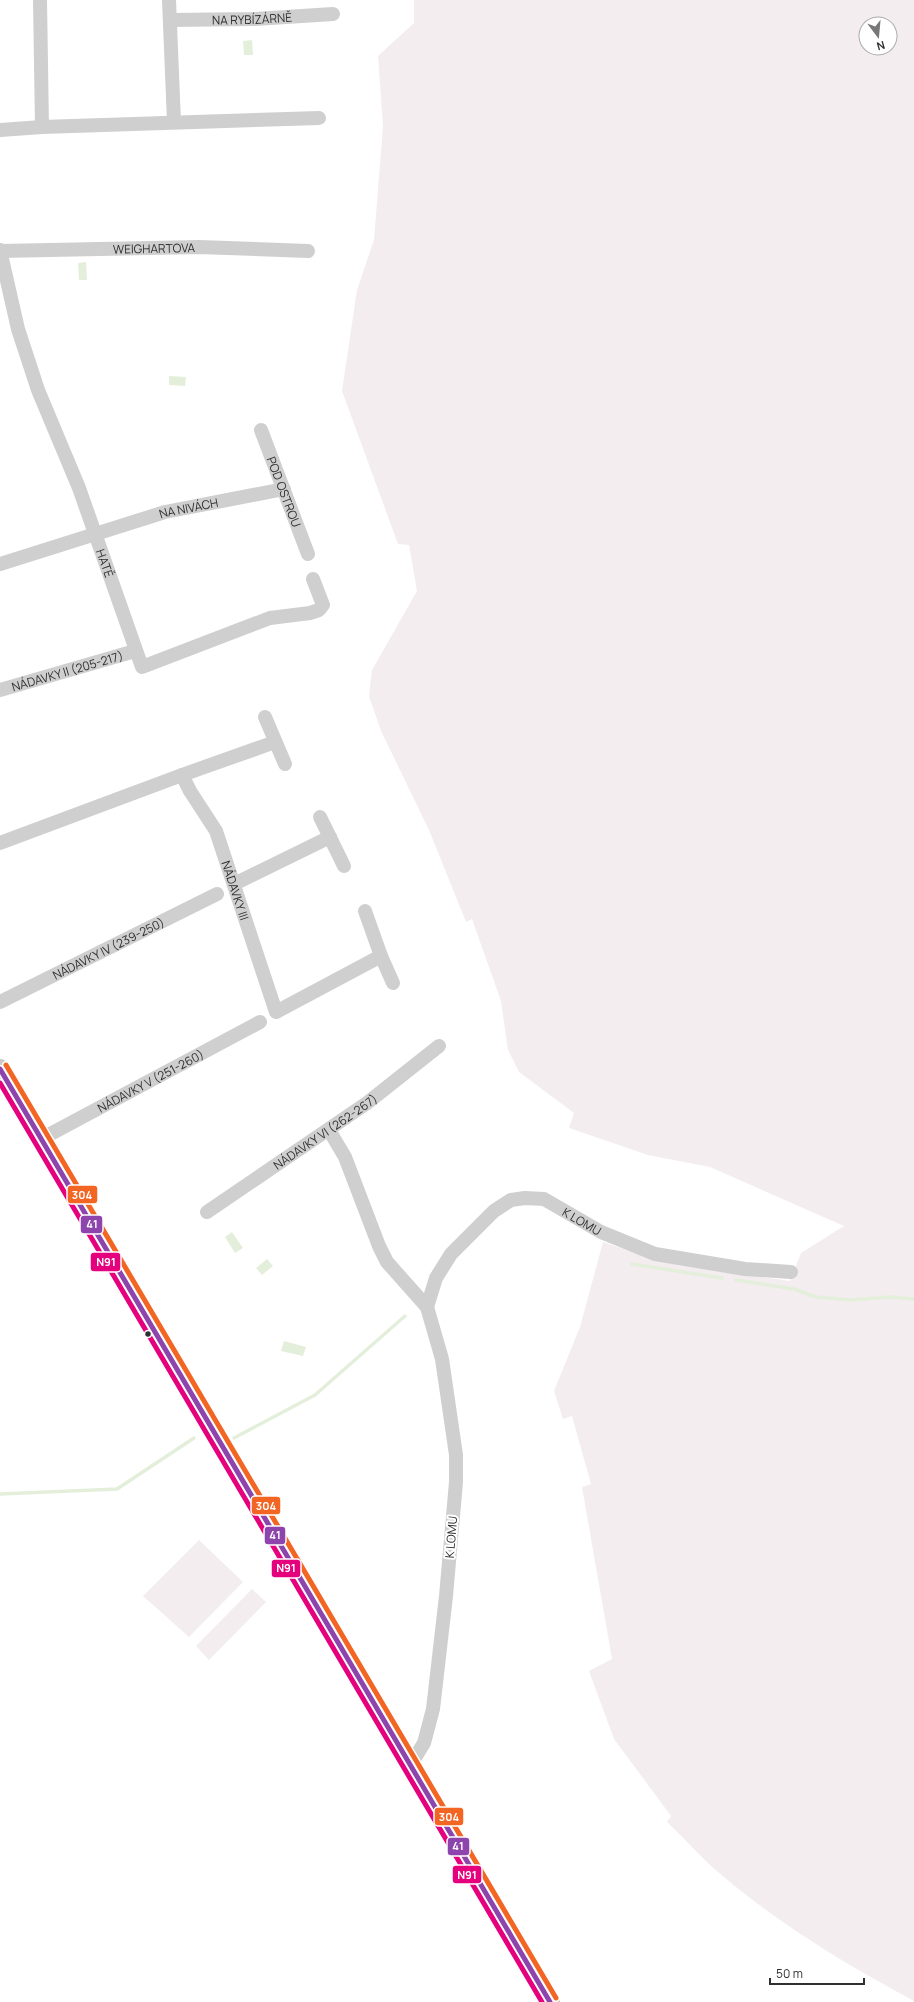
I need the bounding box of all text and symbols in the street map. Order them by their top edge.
street label: NA RYBÍZÁRNĚ [212,8,293,28]
north arrow [858,16,898,56]
text: N [875,38,887,54]
street label: WEIGHARTOVA [113,239,196,257]
street label: POD OSTROU [263,454,306,530]
street label: NA NIVÁCH [157,493,220,522]
street label: HATĚ [93,546,118,580]
street label: NÁDAVKY II (205-217) [9,646,125,695]
street label: NÁDAVKY III [218,858,253,922]
street label: NÁDAVKY IV (239-250) [49,913,167,983]
street label: NÁDAVKY V (251-260) [94,1045,207,1116]
street label: NÁDAVKY VI (262-267) [270,1090,381,1173]
line badge: 304 [67,1185,98,1204]
text: 304 [72,1187,92,1202]
street label: K LOMU [560,1203,605,1239]
line badge: 41 [80,1215,103,1234]
text: 41 [86,1216,98,1231]
line badge: N91 [90,1252,121,1272]
text: N91 [96,1254,116,1269]
unlabelled marker [143,1329,153,1339]
line badge: 304 [251,1496,281,1515]
text: 304 [256,1498,276,1513]
street label: K LOMU [441,1515,461,1559]
line badge: 41 [264,1526,286,1545]
text: 41 [269,1527,281,1542]
line badge: N91 [271,1559,301,1578]
text: N91 [276,1560,296,1575]
line badge: 304 [434,1807,464,1826]
text: 304 [439,1809,459,1824]
line badge: 41 [447,1837,470,1856]
text: 41 [452,1838,464,1853]
line badge: N91 [452,1865,482,1884]
text: N91 [457,1867,477,1882]
scale bar [770,1960,864,1986]
text: 50 m [776,1965,803,1982]

